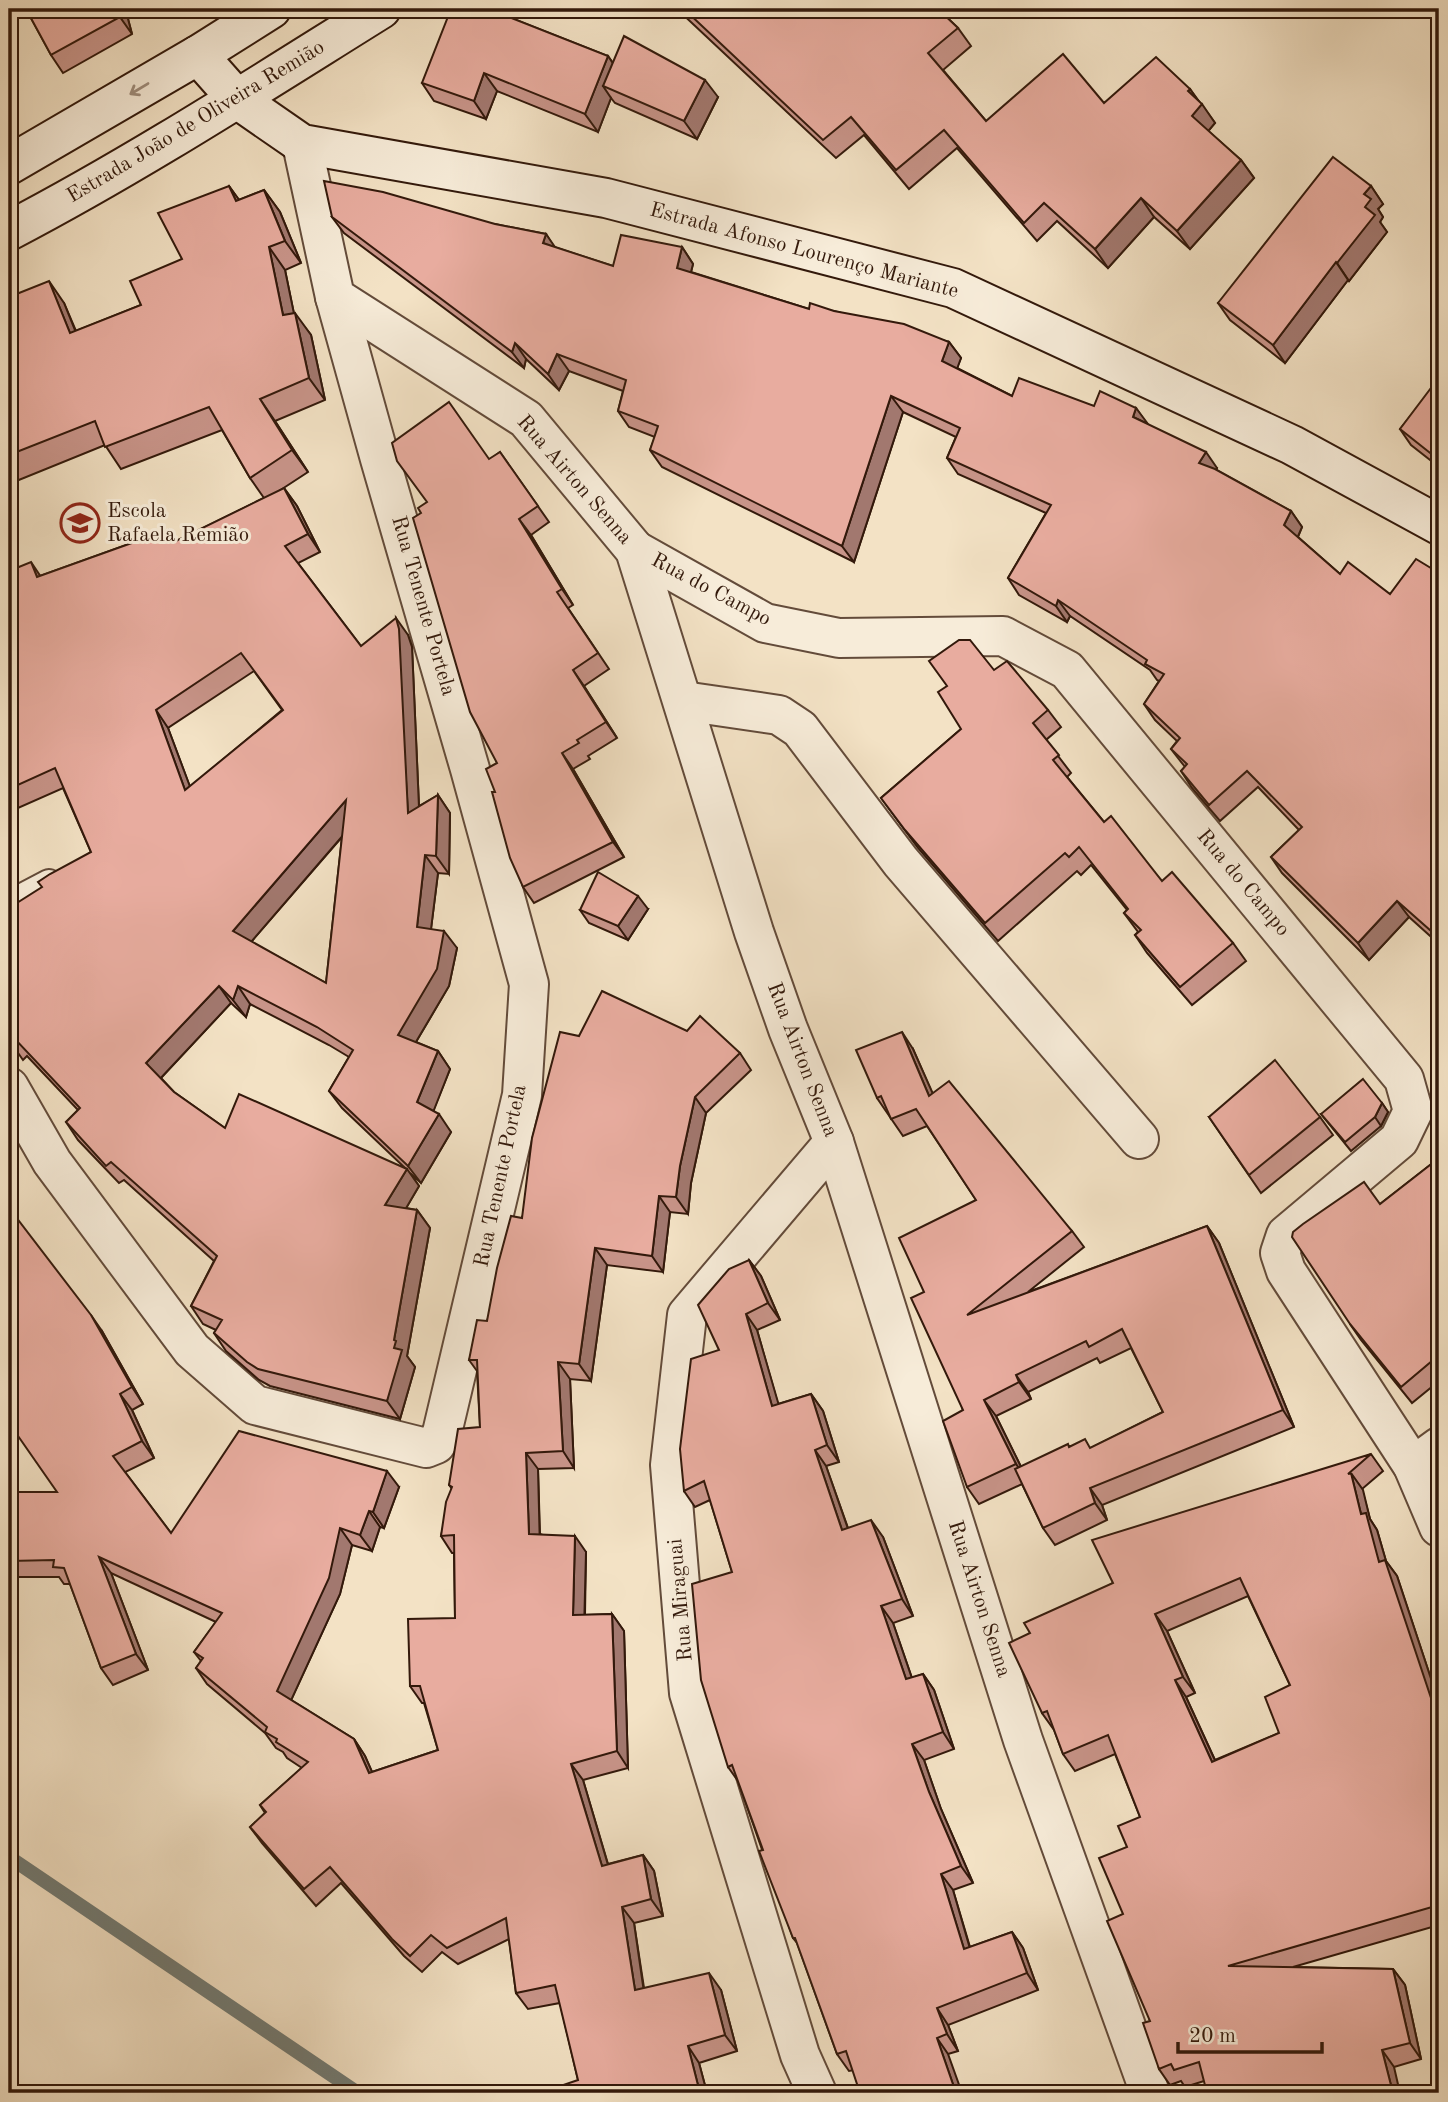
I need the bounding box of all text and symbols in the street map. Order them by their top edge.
street label: Estrada João de Oliveira Remião [64,37,328,207]
one-way arrow [129,83,149,97]
street label: Estrada Afonso Lourenço Mariante [647,200,961,302]
street label: Rua Airton Senna [512,411,636,549]
place label: Escola Rafaela Remião [107,501,249,546]
school or university icon: Escola Rafaela Remião [59,502,101,544]
street label: Rua Tenente Portela [387,514,459,698]
street label: Rua do Campo [648,550,774,630]
street label: Rua do Campo [1192,826,1294,940]
street label: Rua Airton Senna [763,980,841,1140]
street label: Rua Tenente Portela [471,1083,531,1269]
street label: Rua Airton Senna [944,1518,1014,1680]
street label: Rua Miraguai [665,1538,697,1662]
scale bar [1178,2011,1322,2055]
text: 20 m [1189,2026,1236,2047]

